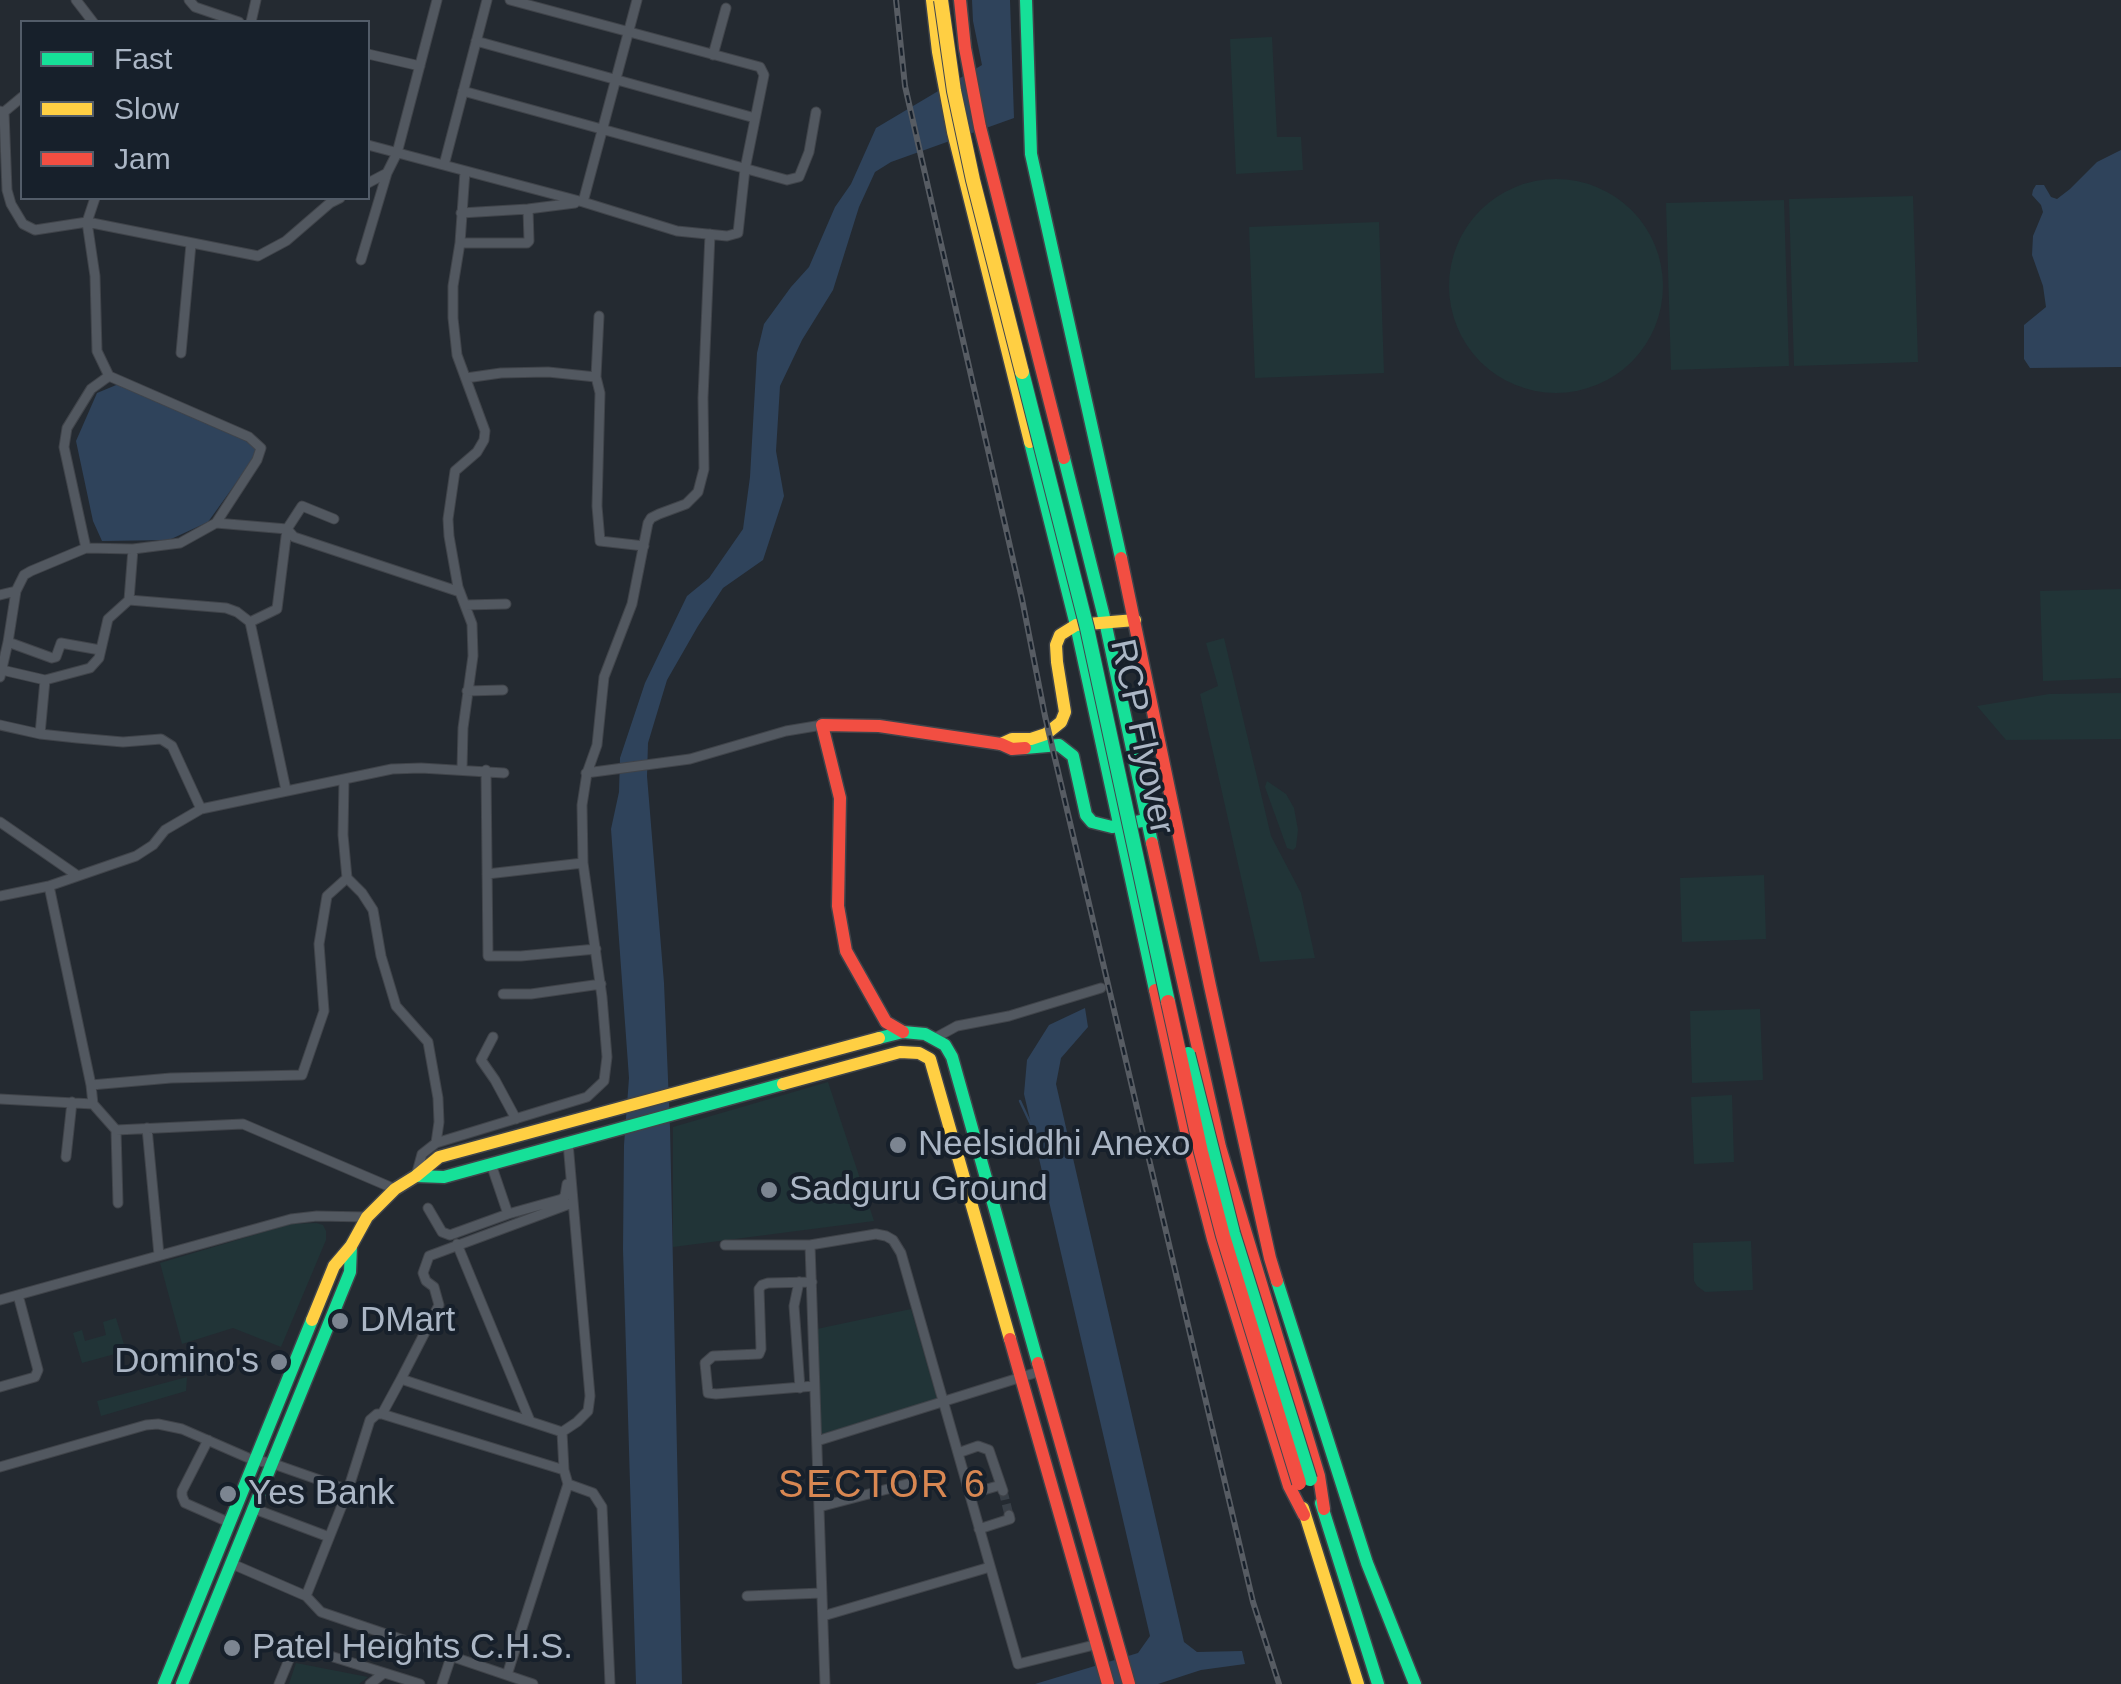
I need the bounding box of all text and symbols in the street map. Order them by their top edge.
legend [20,20,370,200]
text: Fast [114,42,172,75]
text: Slow [114,92,179,125]
text: Jam [114,142,171,175]
street label: RCP Flyover [1100,636,1182,838]
place label: Neelsiddhi Anexo [918,1124,1190,1166]
marker: Neelsiddhi Anexo [887,1134,909,1156]
place label: Sadguru Ground [789,1169,1048,1211]
marker: Sadguru Ground [758,1179,780,1201]
place label: DMart [360,1300,455,1342]
marker: DMart [329,1310,351,1332]
place label: Domino's [114,1341,259,1383]
marker: Domino's [268,1351,290,1373]
district label: SECTOR 6 [778,1464,988,1510]
place label: Yes Bank [248,1473,395,1515]
marker: Yes Bank [217,1483,239,1505]
place label: Patel Heights C.H.S. [252,1627,573,1669]
marker: Patel Heights C.H.S. [221,1637,243,1659]

